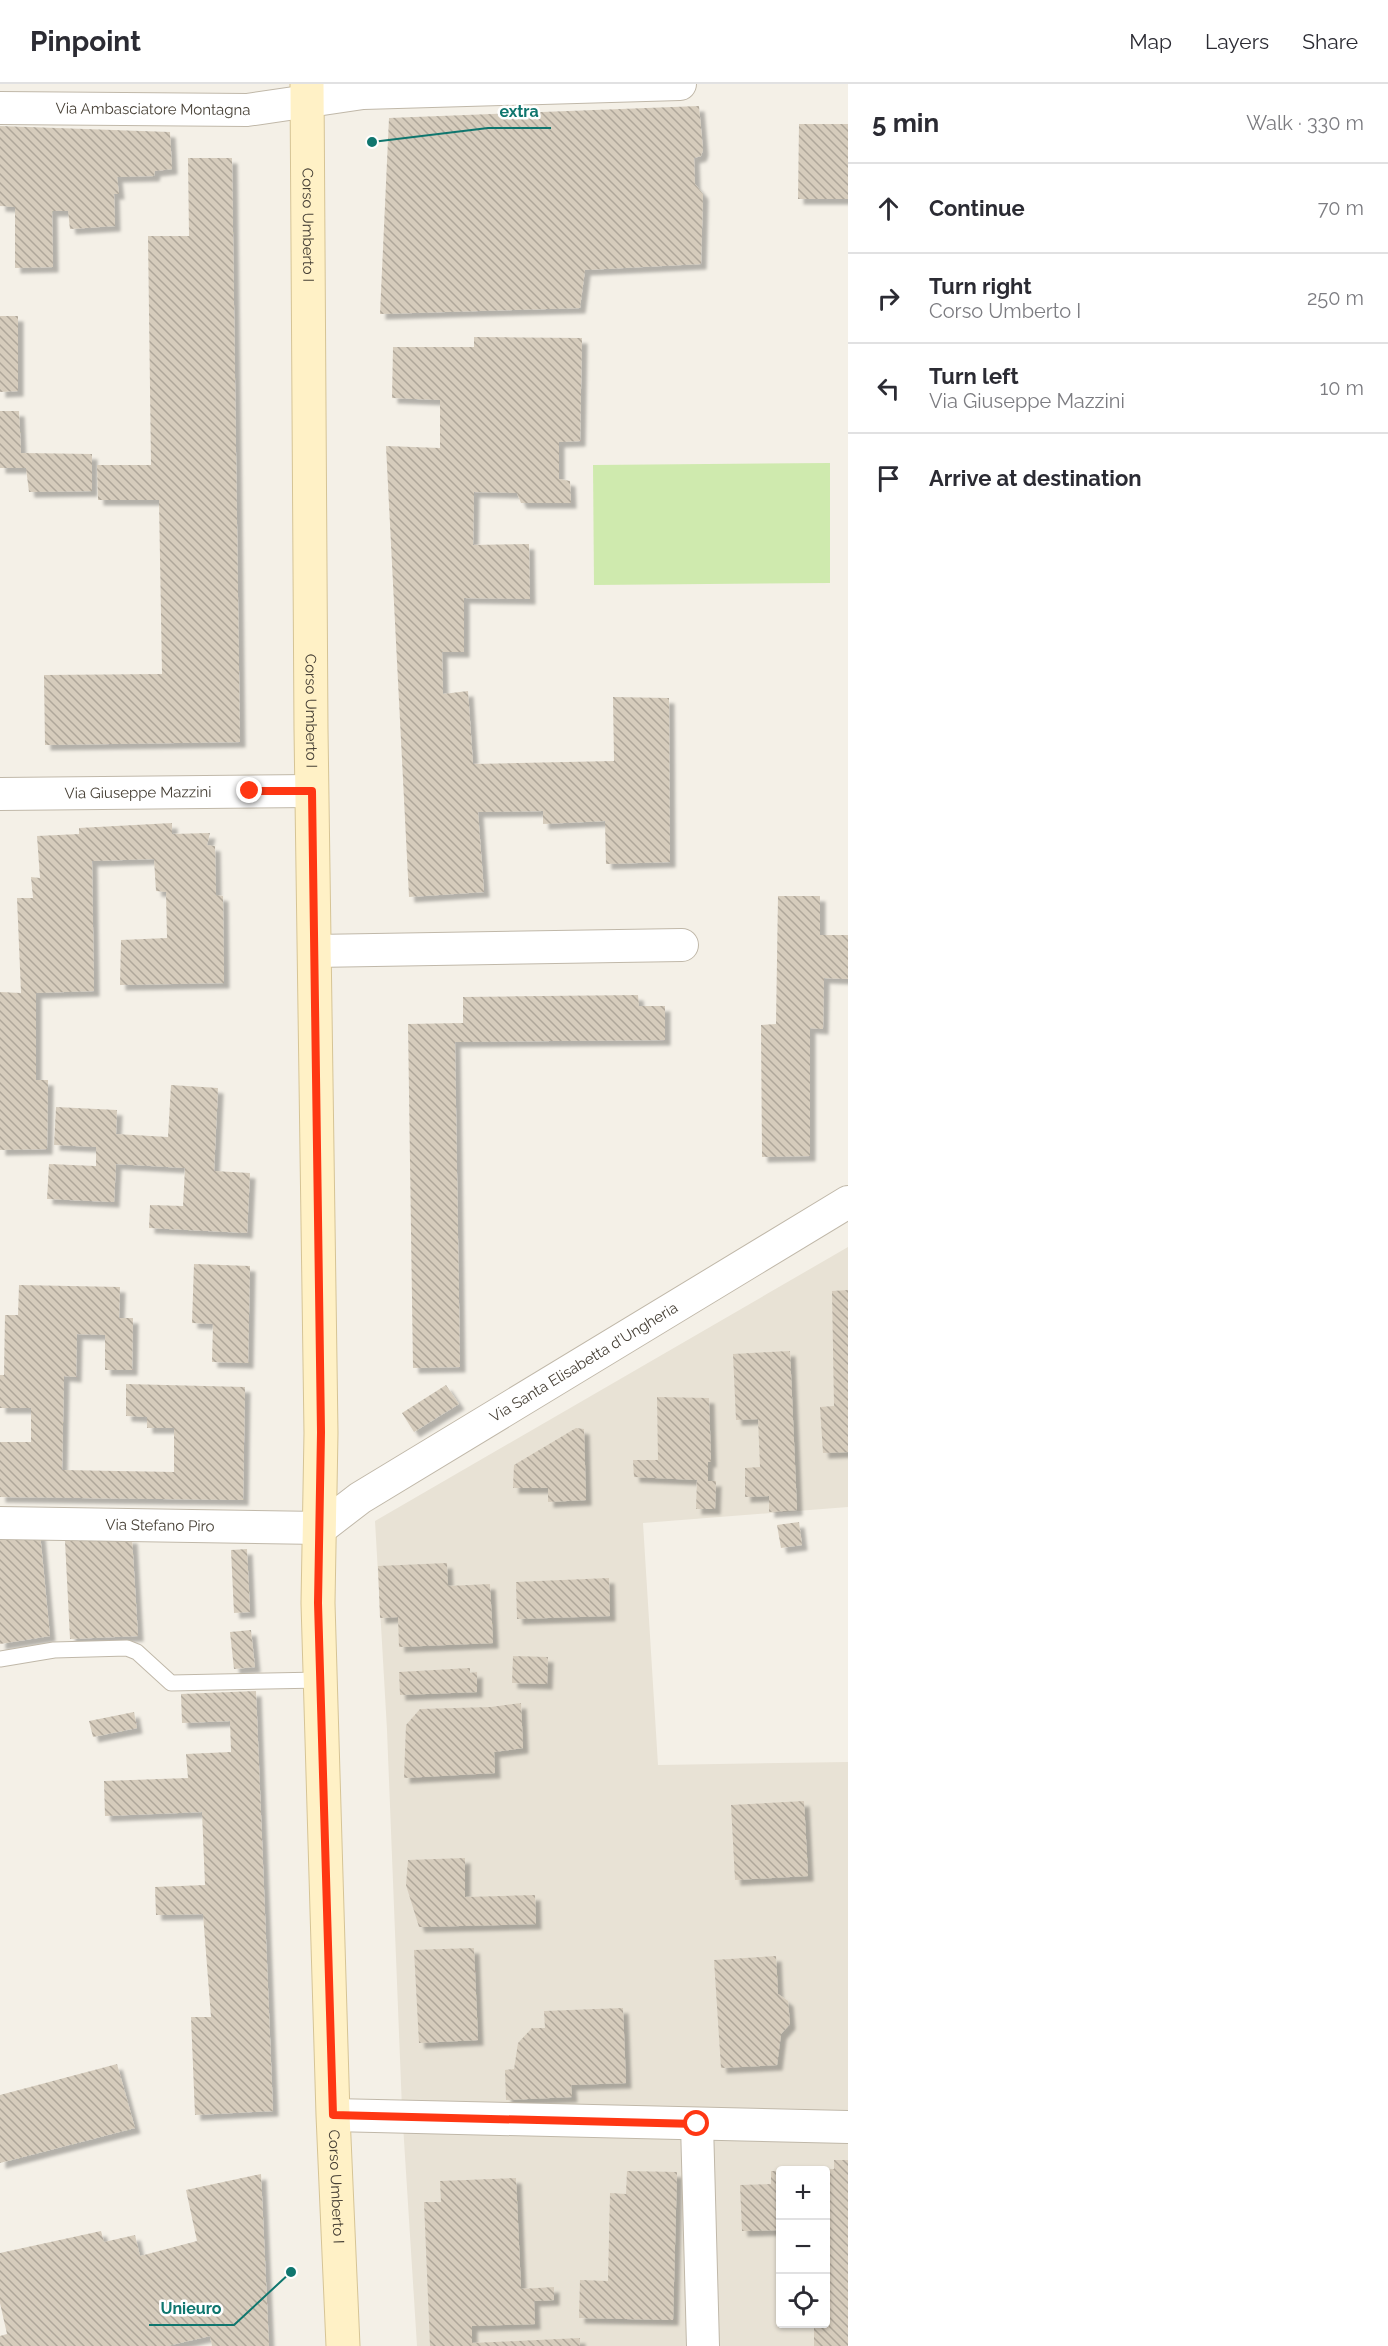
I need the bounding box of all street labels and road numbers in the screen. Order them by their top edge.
street label: Via Ambasciatore Montagna [55,99,251,119]
street label: Corso Umberto I [299,168,317,282]
street label: Corso Umberto I [302,654,321,768]
street label: Via Giuseppe Mazzini [64,783,212,802]
street label: Via Santa Elisabetta d'Ungheria [487,1298,681,1426]
street label: Via Stefano Piro [105,1516,215,1535]
street label: Corso Umberto I [325,2129,348,2244]

